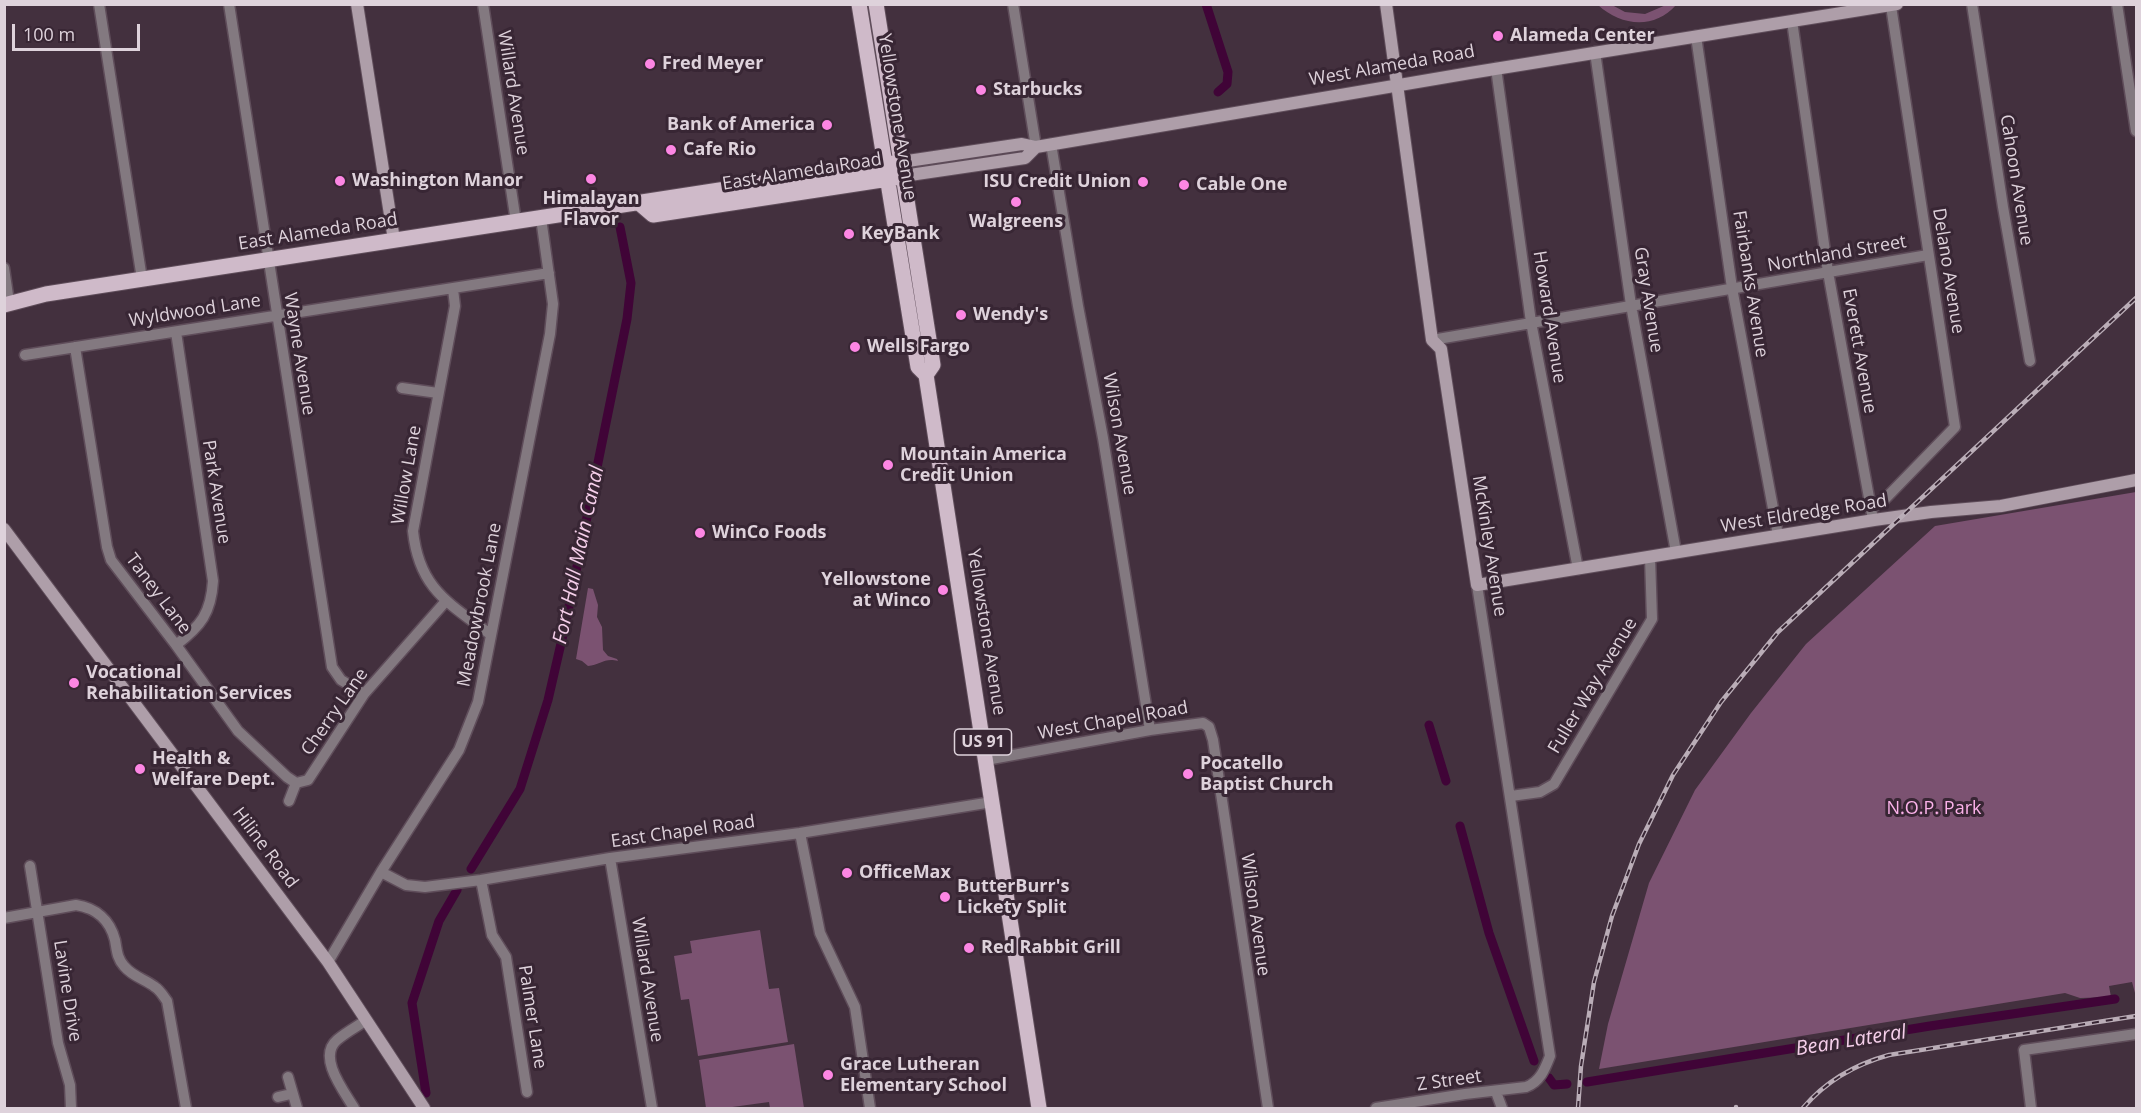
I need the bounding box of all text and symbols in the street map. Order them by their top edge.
scale bar [15,12,142,50]
text: 100 m [23,22,75,46]
place label: Alameda Center [1510,25,1655,47]
street label: Willard Avenue [492,29,534,157]
marker: Alameda Center [1491,29,1505,43]
street label: Yellowstone Avenue [873,32,921,202]
street label: West Alameda Road [1308,41,1476,91]
place label: Fred Meyer [662,53,763,75]
marker: Fred Meyer [643,57,657,71]
place label: Starbucks [993,79,1082,101]
marker: Starbucks [974,83,988,97]
street label: Cahoon Avenue [1995,113,2037,247]
place label: Bank of America [667,114,815,136]
marker: Bank of America [820,118,834,132]
place label: Cafe Rio [683,139,756,161]
marker: Cafe Rio [664,143,678,157]
street label: East Alameda Road [721,149,883,195]
place label: Washington Manor [352,170,523,192]
place label: ISU Credit Union [983,171,1131,193]
marker: Himalayan Flavor [584,172,598,186]
marker: Washington Manor [333,174,347,188]
place label: Cable One [1196,174,1287,196]
marker: ISU Credit Union [1136,175,1150,189]
marker: Cable One [1177,178,1191,192]
place label: Himalayan Flavor [542,188,640,230]
marker: Walgreens [1009,195,1023,209]
street label: Delano Avenue [1927,207,1969,335]
street label: East Alameda Road [237,209,399,255]
street label: Fairbanks Avenue [1728,209,1772,359]
place label: Walgreens [969,211,1063,233]
place label: KeyBank [861,223,940,245]
marker: KeyBank [842,227,856,241]
street label: Northland Street [1766,231,1908,277]
street label: Gray Avenue [1629,246,1667,354]
street label: Howard Avenue [1528,249,1570,385]
street label: Everett Avenue [1837,287,1881,415]
street label: Wyldwood Lane [128,290,262,332]
street label: Wayne Avenue [279,291,319,417]
place label: Wendy's [973,304,1048,326]
marker: Wendy's [954,308,968,322]
place label: Wells Fargo [867,336,970,358]
marker: Wells Fargo [848,340,862,354]
street label: Wilson Avenue [1098,371,1140,497]
street label: Willow Lane [388,424,426,526]
street label: Park Avenue [197,438,235,546]
place label: Mountain America Credit Union [900,444,1067,486]
marker: Mountain America Credit Union [881,458,895,472]
water label: Fort Hall Main Canal [548,464,610,646]
street label: McKinley Avenue [1467,474,1511,618]
street label: West Eldredge Road [1719,490,1889,538]
street label: Meadowbrook Lane [453,521,507,689]
place label: WinCo Foods [712,522,827,544]
marker: WinCo Foods [693,526,707,540]
street label: Yellowstone Avenue [962,547,1010,717]
street label: Taney Lane [121,549,195,639]
place label: Yellowstone at Winco [821,569,931,612]
marker: Yellowstone at Winco [936,583,950,597]
street label: Fuller Way Avenue [1544,614,1642,758]
place label: Vocational Rehabilitation Services [86,662,292,704]
street label: Cherry Lane [297,664,373,760]
marker: Vocational Rehabilitation Services [67,676,81,690]
street label: West Chapel Road [1036,697,1190,745]
road number: US 91 [954,729,1012,755]
place label: Health & Welfare Dept. [152,748,275,790]
place label: Pocatello Baptist Church [1200,753,1333,795]
marker: Health & Welfare Dept. [133,762,147,776]
marker: Pocatello Baptist Church [1181,767,1195,781]
park label: N.O.P. Park [1887,798,1981,820]
street label: Hiline Road [228,803,302,893]
street label: East Chapel Road [610,811,756,853]
street label: Wilson Avenue [1236,852,1274,978]
place label: OfficeMax [859,862,951,884]
marker: OfficeMax [840,866,854,880]
place label: ButterBurr's Lickety Split [957,876,1069,918]
marker: ButterBurr's Lickety Split [938,890,952,904]
street label: Willard Avenue [626,916,668,1044]
place label: Red Rabbit Grill [981,937,1121,959]
street label: Lavine Drive [48,939,86,1043]
marker: Red Rabbit Grill [962,941,976,955]
street label: Palmer Lane [513,964,551,1070]
water label: Bean Lateral [1794,1020,1908,1062]
place label: Grace Lutheran Elementary School [840,1054,1007,1096]
street label: Z Street [1415,1066,1483,1096]
marker: Grace Lutheran Elementary School [821,1068,835,1082]

